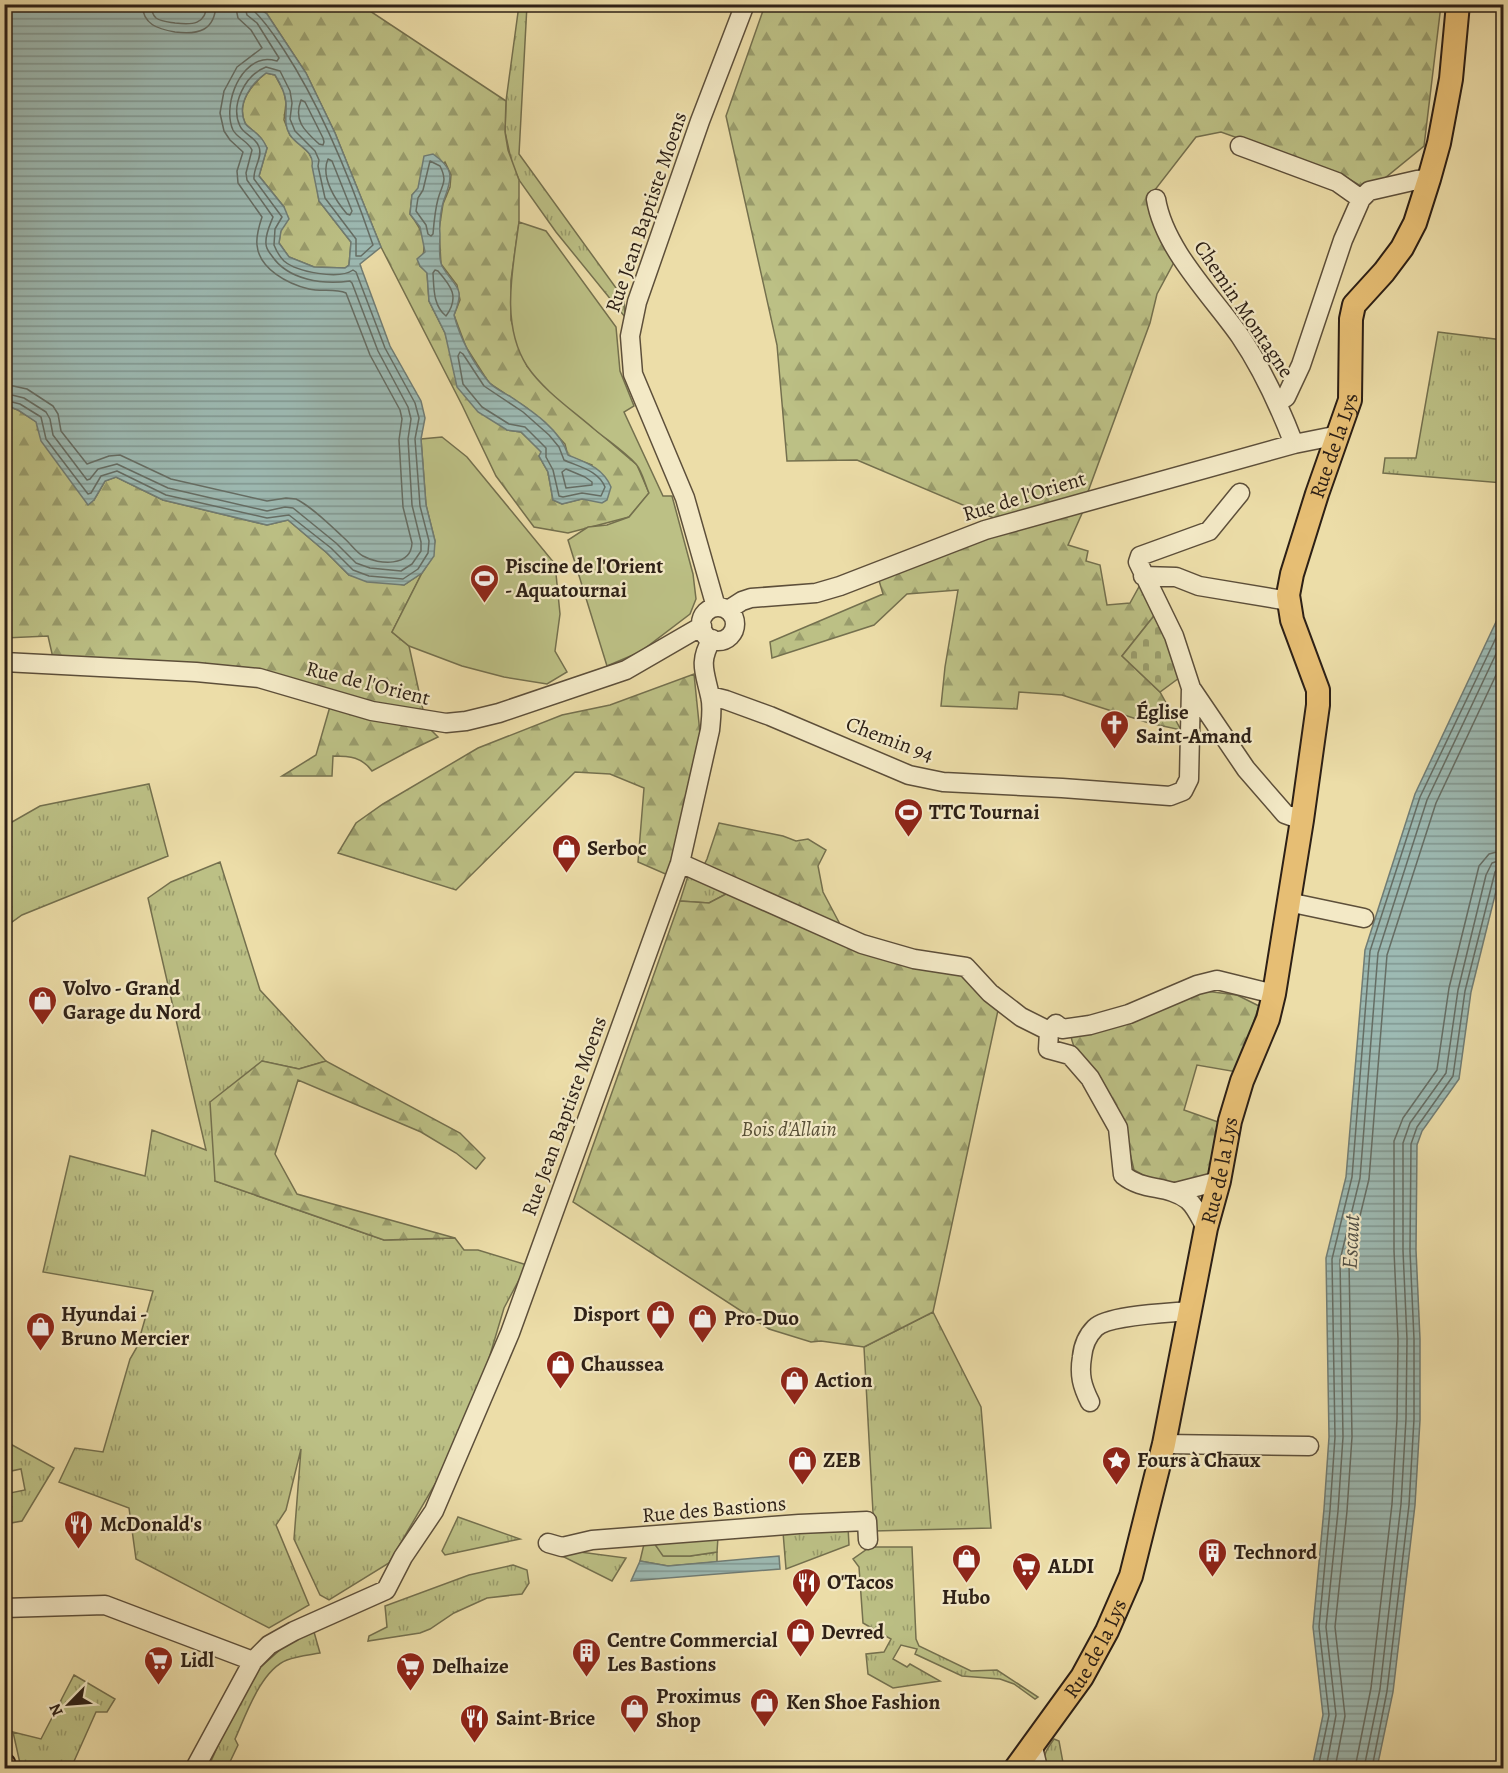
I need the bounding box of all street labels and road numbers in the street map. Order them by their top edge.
street label: Rue Jean Baptiste Moens [599,108,693,316]
street label: Chemin Montagne [1188,235,1300,383]
street label: Rue de la Lys [1303,394,1364,502]
street label: Rue de l'Orient [959,464,1089,528]
street label: Rue de l'Orient [303,654,433,712]
street label: Chemin 94 [842,709,938,769]
street label: Rue Jean Baptiste Moens [515,1012,613,1220]
street label: Rue de la Lys [1194,1115,1244,1227]
street label: Rue des Bastions [641,1489,787,1529]
street label: Rue de la Lys [1057,1594,1133,1704]

